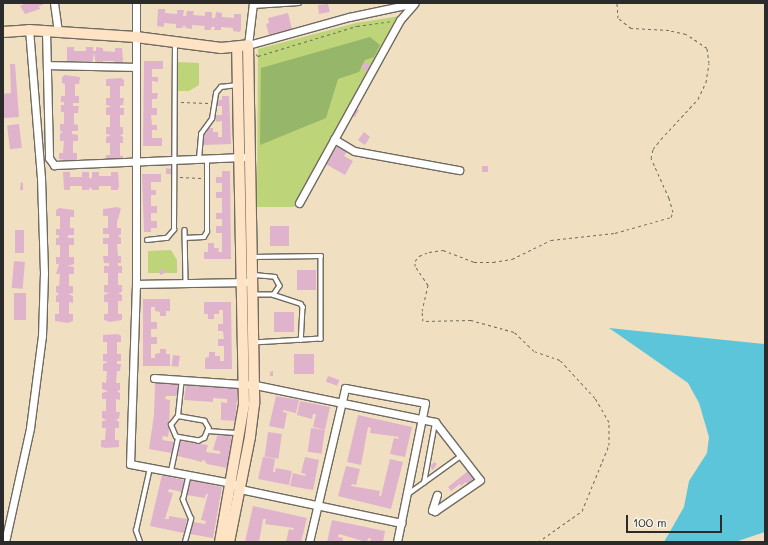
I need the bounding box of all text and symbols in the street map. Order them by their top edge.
scale bar [628,507,724,533]
text: 100 m [633,514,667,530]

